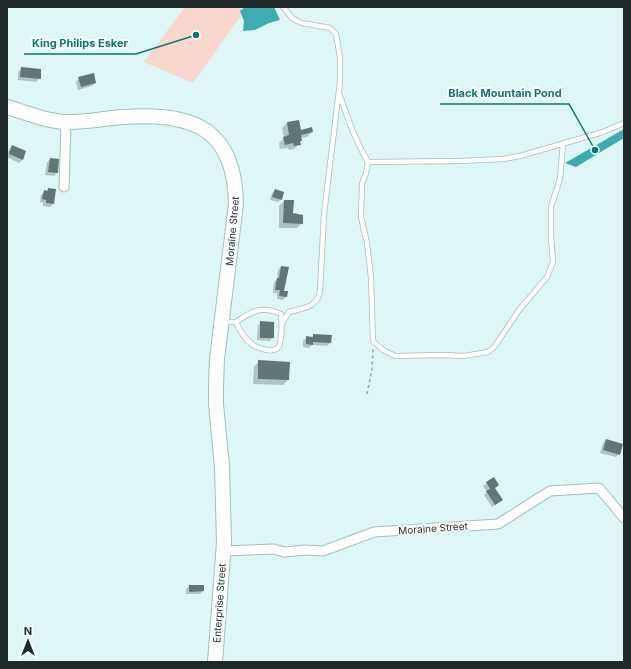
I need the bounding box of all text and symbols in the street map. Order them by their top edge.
callout: King Philips Esker [24,31,136,54]
text: King Philips Esker [32,36,129,50]
callout: Black Mountain Pond [440,81,569,104]
text: Black Mountain Pond [448,86,562,100]
street label: Moraine Street [223,195,241,266]
street label: Moraine Street [398,520,469,536]
street label: Enterprise Street [210,562,228,643]
north arrow [8,621,48,661]
text: N [24,624,32,638]

